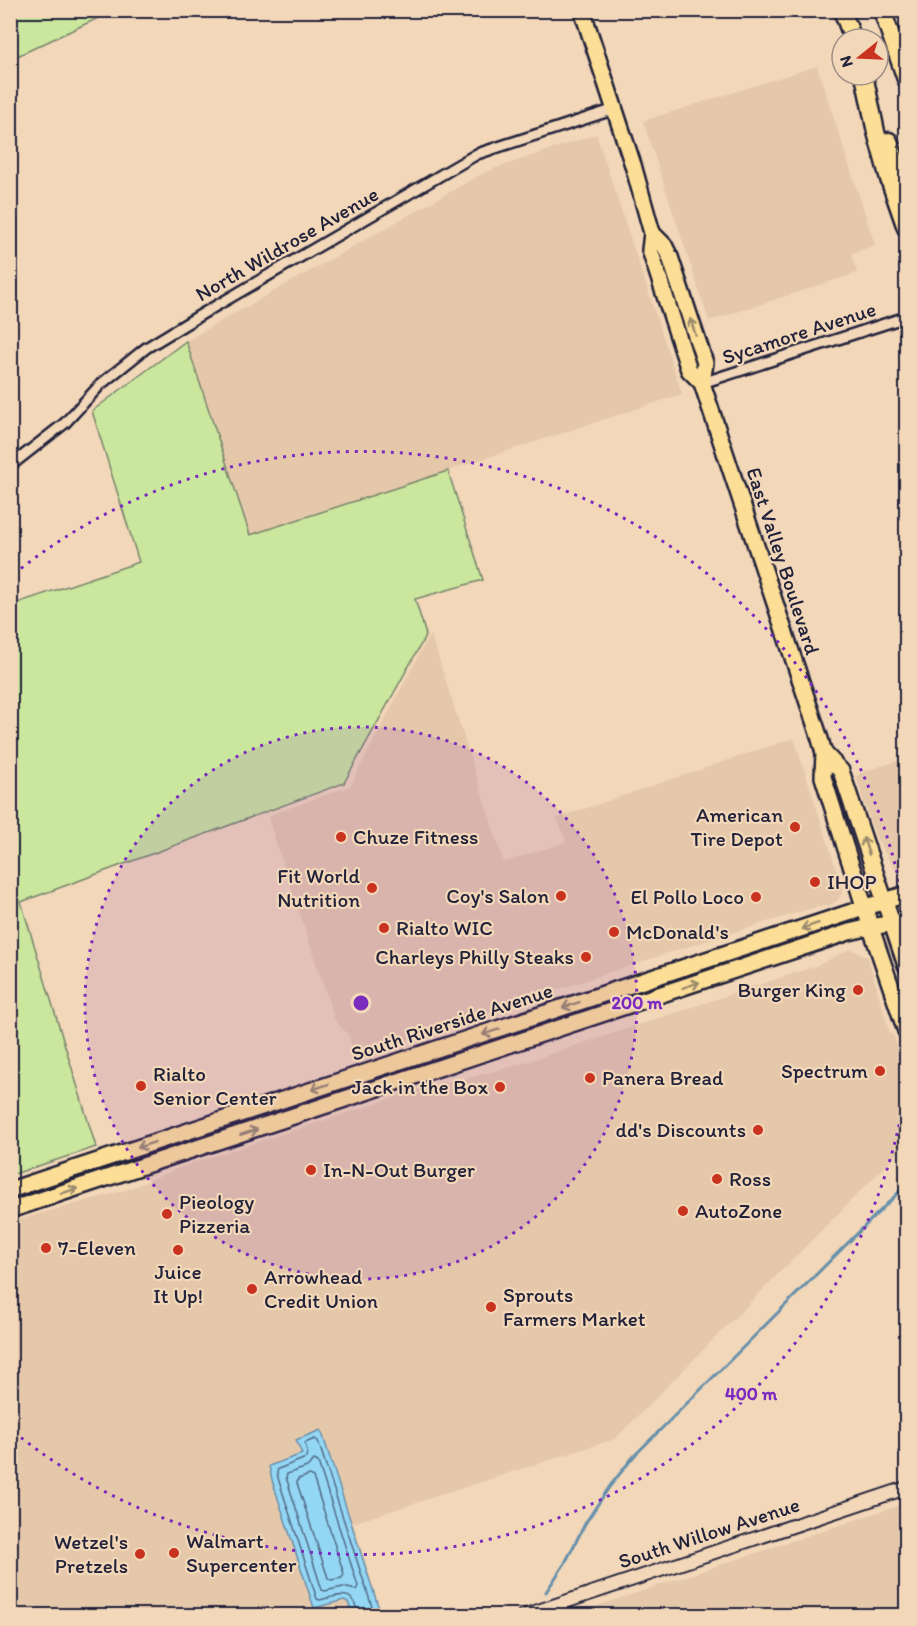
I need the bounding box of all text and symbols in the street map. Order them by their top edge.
north arrow [830,27,890,87]
text: N [836,53,857,70]
street label: North Wildrose Avenue [191,181,383,306]
street label: Sycamore Avenue [719,296,879,369]
one-way arrow [687,318,698,337]
street label: East Valley Boulevard [741,464,826,658]
place label: American Tire Depot [690,802,783,851]
marker: American Tire Depot [788,820,802,834]
place label: Chuze Fitness [353,824,478,849]
marker: Chuze Fitness [334,830,348,844]
one-way arrow [860,837,871,856]
place label: Fit World Nutrition [277,863,360,912]
place label: IHOP [827,869,877,894]
marker: IHOP [808,875,822,889]
marker: Fit World Nutrition [365,881,379,895]
place label: Coy's Salon [446,883,549,908]
place label: El Pollo Loco [630,884,744,909]
marker: Coy's Salon [554,889,568,903]
marker: El Pollo Loco [749,890,763,904]
place label: Rialto WIC [396,915,493,940]
place label: McDonald's [626,919,729,944]
marker: Rialto WIC [377,921,391,935]
one-way arrow [801,921,820,932]
marker: McDonald's [607,925,621,939]
place label: Charleys Philly Steaks [375,944,574,969]
marker: Charleys Philly Steaks [579,950,593,964]
street label: South Riverside Avenue [348,977,556,1066]
place label: Burger King [737,977,846,1002]
one-way arrow [681,978,700,989]
marker: Burger King [851,983,865,997]
text: 200 m [612,992,663,1014]
centre of rings [351,993,371,1013]
one-way arrow [562,1001,581,1012]
one-way arrow [482,1027,501,1038]
place label: Spectrum [781,1058,868,1083]
place label: Rialto Senior Center [153,1061,277,1110]
marker: Spectrum [873,1064,887,1078]
place label: Panera Bread [602,1065,724,1090]
marker: Panera Bread [583,1071,597,1085]
place label: Jack in the Box [352,1074,489,1099]
marker: Rialto Senior Center [134,1079,148,1093]
marker: Jack in the Box [493,1080,507,1094]
one-way arrow [311,1082,330,1093]
place label: dd's Discounts [615,1117,746,1142]
marker: dd's Discounts [751,1123,765,1137]
one-way arrow [239,1126,258,1137]
one-way arrow [137,1140,156,1151]
place label: In-N-Out Burger [323,1157,475,1182]
marker: In-N-Out Burger [304,1163,318,1177]
place label: Ross [729,1166,771,1191]
marker: Ross [710,1172,724,1186]
one-way arrow [60,1185,79,1196]
place label: Pieology Pizzeria [179,1189,254,1238]
place label: AutoZone [695,1198,782,1223]
marker: AutoZone [676,1204,690,1218]
marker: Pieology Pizzeria [160,1207,174,1221]
place label: 7-Eleven [58,1235,136,1260]
marker: 7-Eleven [39,1241,53,1255]
marker: Juice It Up! [171,1243,185,1257]
place label: Juice It Up! [153,1259,203,1308]
place label: Arrowhead Credit Union [264,1264,378,1313]
marker: Arrowhead Credit Union [245,1282,259,1296]
place label: Sprouts Farmers Market [503,1282,646,1331]
marker: Sprouts Farmers Market [484,1300,498,1314]
text: 400 m [725,1383,778,1405]
street label: South Willow Avenue [615,1491,803,1574]
place label: Walmart Supercenter [186,1528,297,1577]
place label: Wetzel's Pretzels [54,1529,128,1578]
marker: Walmart Supercenter [167,1546,181,1560]
marker: Wetzel's Pretzels [133,1547,147,1561]

